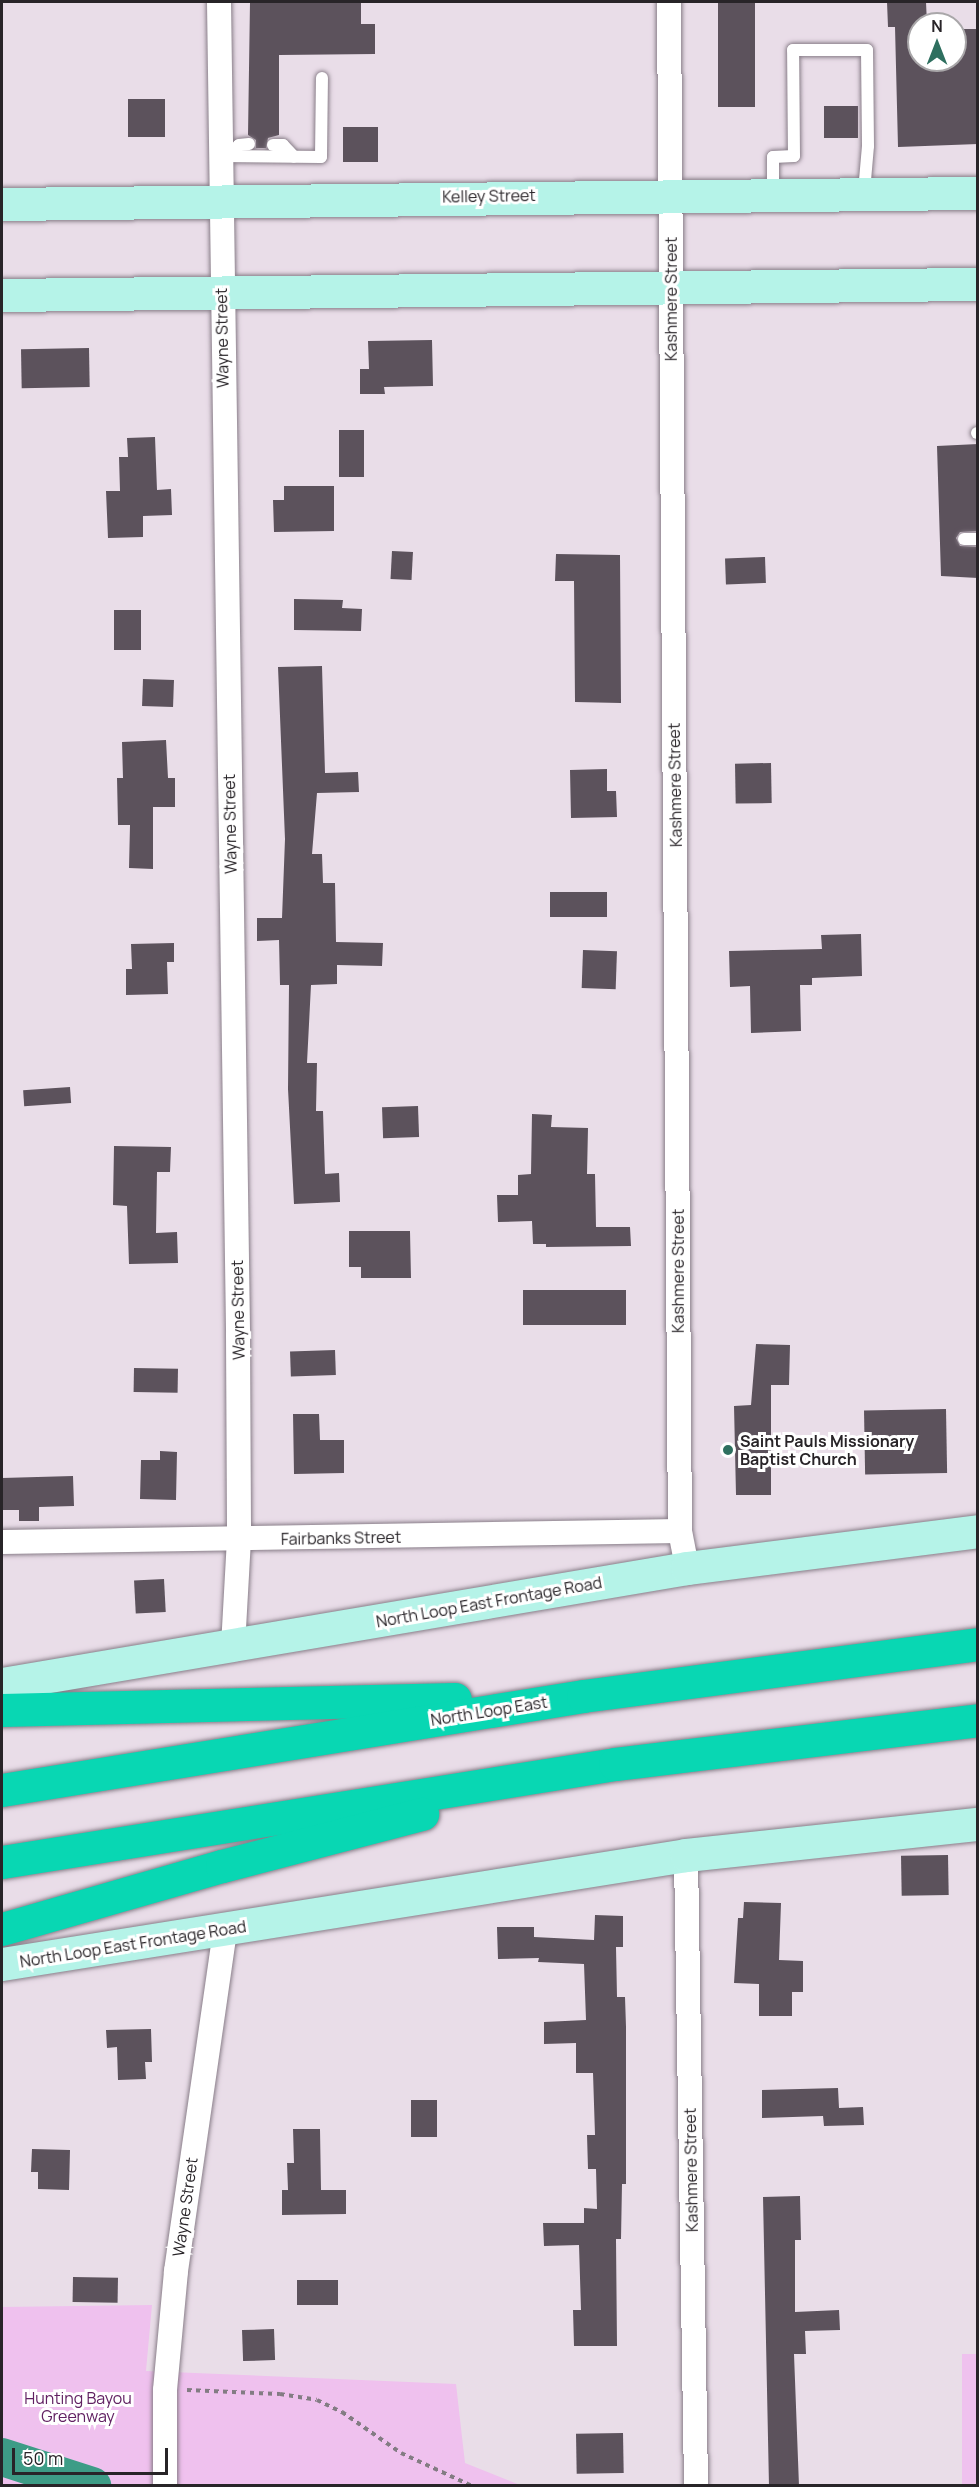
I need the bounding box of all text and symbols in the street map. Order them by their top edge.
north arrow [907,12,967,72]
text: N [931,15,943,37]
street label: Kelley Street [442,186,536,206]
street label: Kashmere Street [661,237,681,361]
street label: Wayne Street [212,288,232,388]
street label: Kashmere Street [664,723,686,847]
street label: Wayne Street [220,774,240,874]
street label: Kashmere Street [668,1209,688,1333]
street label: Wayne Street [228,1260,248,1360]
place label: Saint Pauls Missionary Baptist Church [740,1431,914,1469]
marker: Saint Pauls Missionary Baptist Church [721,1443,735,1457]
street label: Fairbanks Street [281,1527,401,1549]
street label: North Loop East Frontage Road [375,1573,603,1631]
street label: North Loop East [429,1692,549,1730]
street label: North Loop East Frontage Road [18,1917,248,1971]
street label: Kashmere Street [680,2108,702,2232]
street label: Wayne Street [169,2156,201,2258]
park label: Hunting Bayou Greenway [24,2388,132,2426]
scale bar [15,2436,171,2474]
text: 50 m [23,2446,63,2470]

